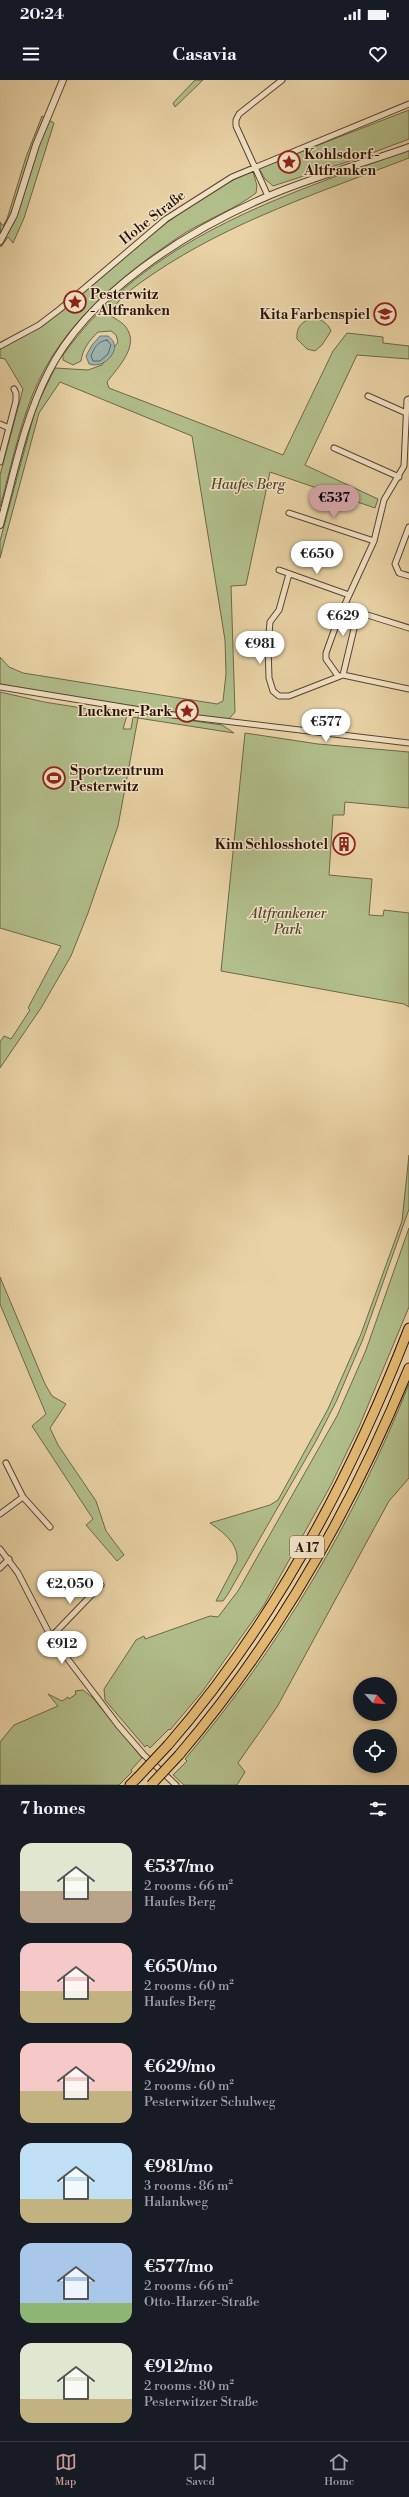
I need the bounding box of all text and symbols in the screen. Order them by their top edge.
text: 20:24 [20,5,64,24]
icon: menu [20,43,42,65]
text: Casavia [172,43,237,66]
icon: heart [367,43,389,65]
place label: Kohlsdorf - Altfranken [303,146,380,180]
place icon: Kohlsdorf - Altfranken [276,149,302,175]
street label: Hohe Straße [116,187,189,249]
place label: Pesterwitz - Altfranken [90,286,170,320]
place icon: Pesterwitz - Altfranken [62,289,88,315]
school or university icon: Kita Farbenspiel [372,301,398,327]
place label: Kita Farbenspiel [260,306,370,324]
park label: Haufes Berg [210,476,286,494]
pin: €537 [310,485,358,519]
text: €537 [318,490,350,506]
pin: €650 [293,541,341,575]
text: €650 [300,546,334,562]
pin: €629 [319,603,367,637]
text: €629 [327,608,359,624]
pin: €981 [236,631,284,665]
text: €981 [245,636,275,652]
place icon: Luckner-Park [174,698,200,724]
place label: Luckner-Park [78,703,172,721]
pin: €577 [302,709,350,743]
text: €577 [310,714,342,730]
place label: Sportzentrum Pesterwitz [70,762,164,796]
sports icon: Sportzentrum Pesterwitz [41,765,67,791]
building icon: Kim Schlosshotel [331,831,357,857]
place label: Kim Schlosshotel [215,836,328,854]
park label: Altfrankener Park [248,905,328,939]
road number: A 17 [290,1536,324,1558]
pin: €2,050 [37,1571,103,1605]
text: €2,050 [46,1576,94,1592]
pin: €912 [38,1631,86,1665]
text: €912 [47,1636,77,1652]
north arrow [353,1677,397,1721]
map controls [353,1677,397,1773]
button: locate [353,1729,397,1773]
text: 7 homes [20,1798,85,1820]
icon: filters [367,1798,389,1820]
text: €537/mo [144,1856,214,1878]
icon: home [52,1859,100,1907]
text: 2 rooms · 66 m² [144,1878,233,1894]
text: Haufes Berg [144,1894,216,1910]
text: €650/mo [144,1956,217,1978]
icon: home [52,1959,100,2007]
text: 2 rooms · 60 m² [144,1978,234,1994]
text: Haufes Berg [144,1994,216,2010]
text: €629/mo [144,2056,216,2078]
icon: home [52,2059,100,2107]
text: 2 rooms · 60 m² [144,2078,234,2094]
text: Pesterwitzer Schulweg [144,2094,275,2110]
text: €981/mo [144,2156,213,2178]
icon: home [52,2159,100,2207]
text: 3 rooms · 86 m² [144,2178,233,2194]
text: Halankweg [144,2194,208,2210]
text: €577/mo [144,2256,214,2278]
icon: home [52,2259,100,2307]
text: 2 rooms · 66 m² [144,2278,233,2294]
text: Otto-Harzer-Straße [144,2294,259,2310]
text: €912/mo [144,2356,213,2378]
icon: home [52,2359,100,2407]
text: 2 rooms · 80 m² [144,2378,234,2394]
text: Pesterwitzer Straße [144,2394,258,2410]
tab: Map [55,2451,77,2489]
tab: Saved [186,2451,215,2489]
tab: Home [324,2451,354,2489]

